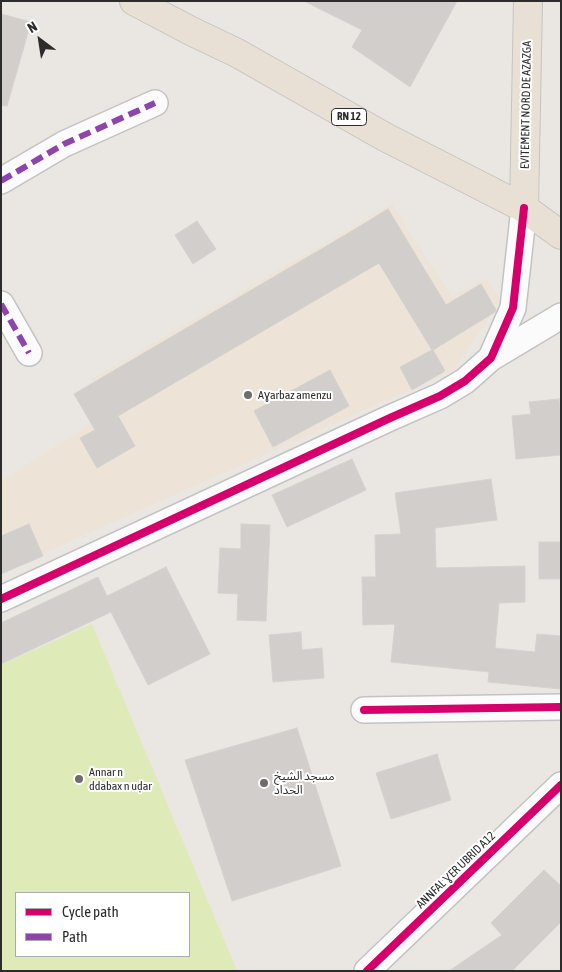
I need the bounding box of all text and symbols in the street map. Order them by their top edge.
north arrow [15,15,65,65]
text: N [25,18,40,36]
street label: EVITEMENT NORD DE AZAZGA [518,41,534,169]
road number: RN 12 [332,108,366,125]
place label: Aɣarbaz amenzu [258,388,332,402]
marker: Aɣarbaz amenzu [242,389,254,401]
place label: Annar n ddabax n uḍar [89,765,152,793]
place label: مسجد الشيخ الحداد [274,769,335,797]
marker: Annar n ddabax n uḍar [73,773,85,785]
marker: مسجد الشيخ الحداد [258,777,270,789]
street label: ANNFAL ƔER UBRID A12 [413,829,499,911]
legend [15,892,190,957]
text: Cycle path [62,903,119,920]
text: Path [62,928,88,945]

